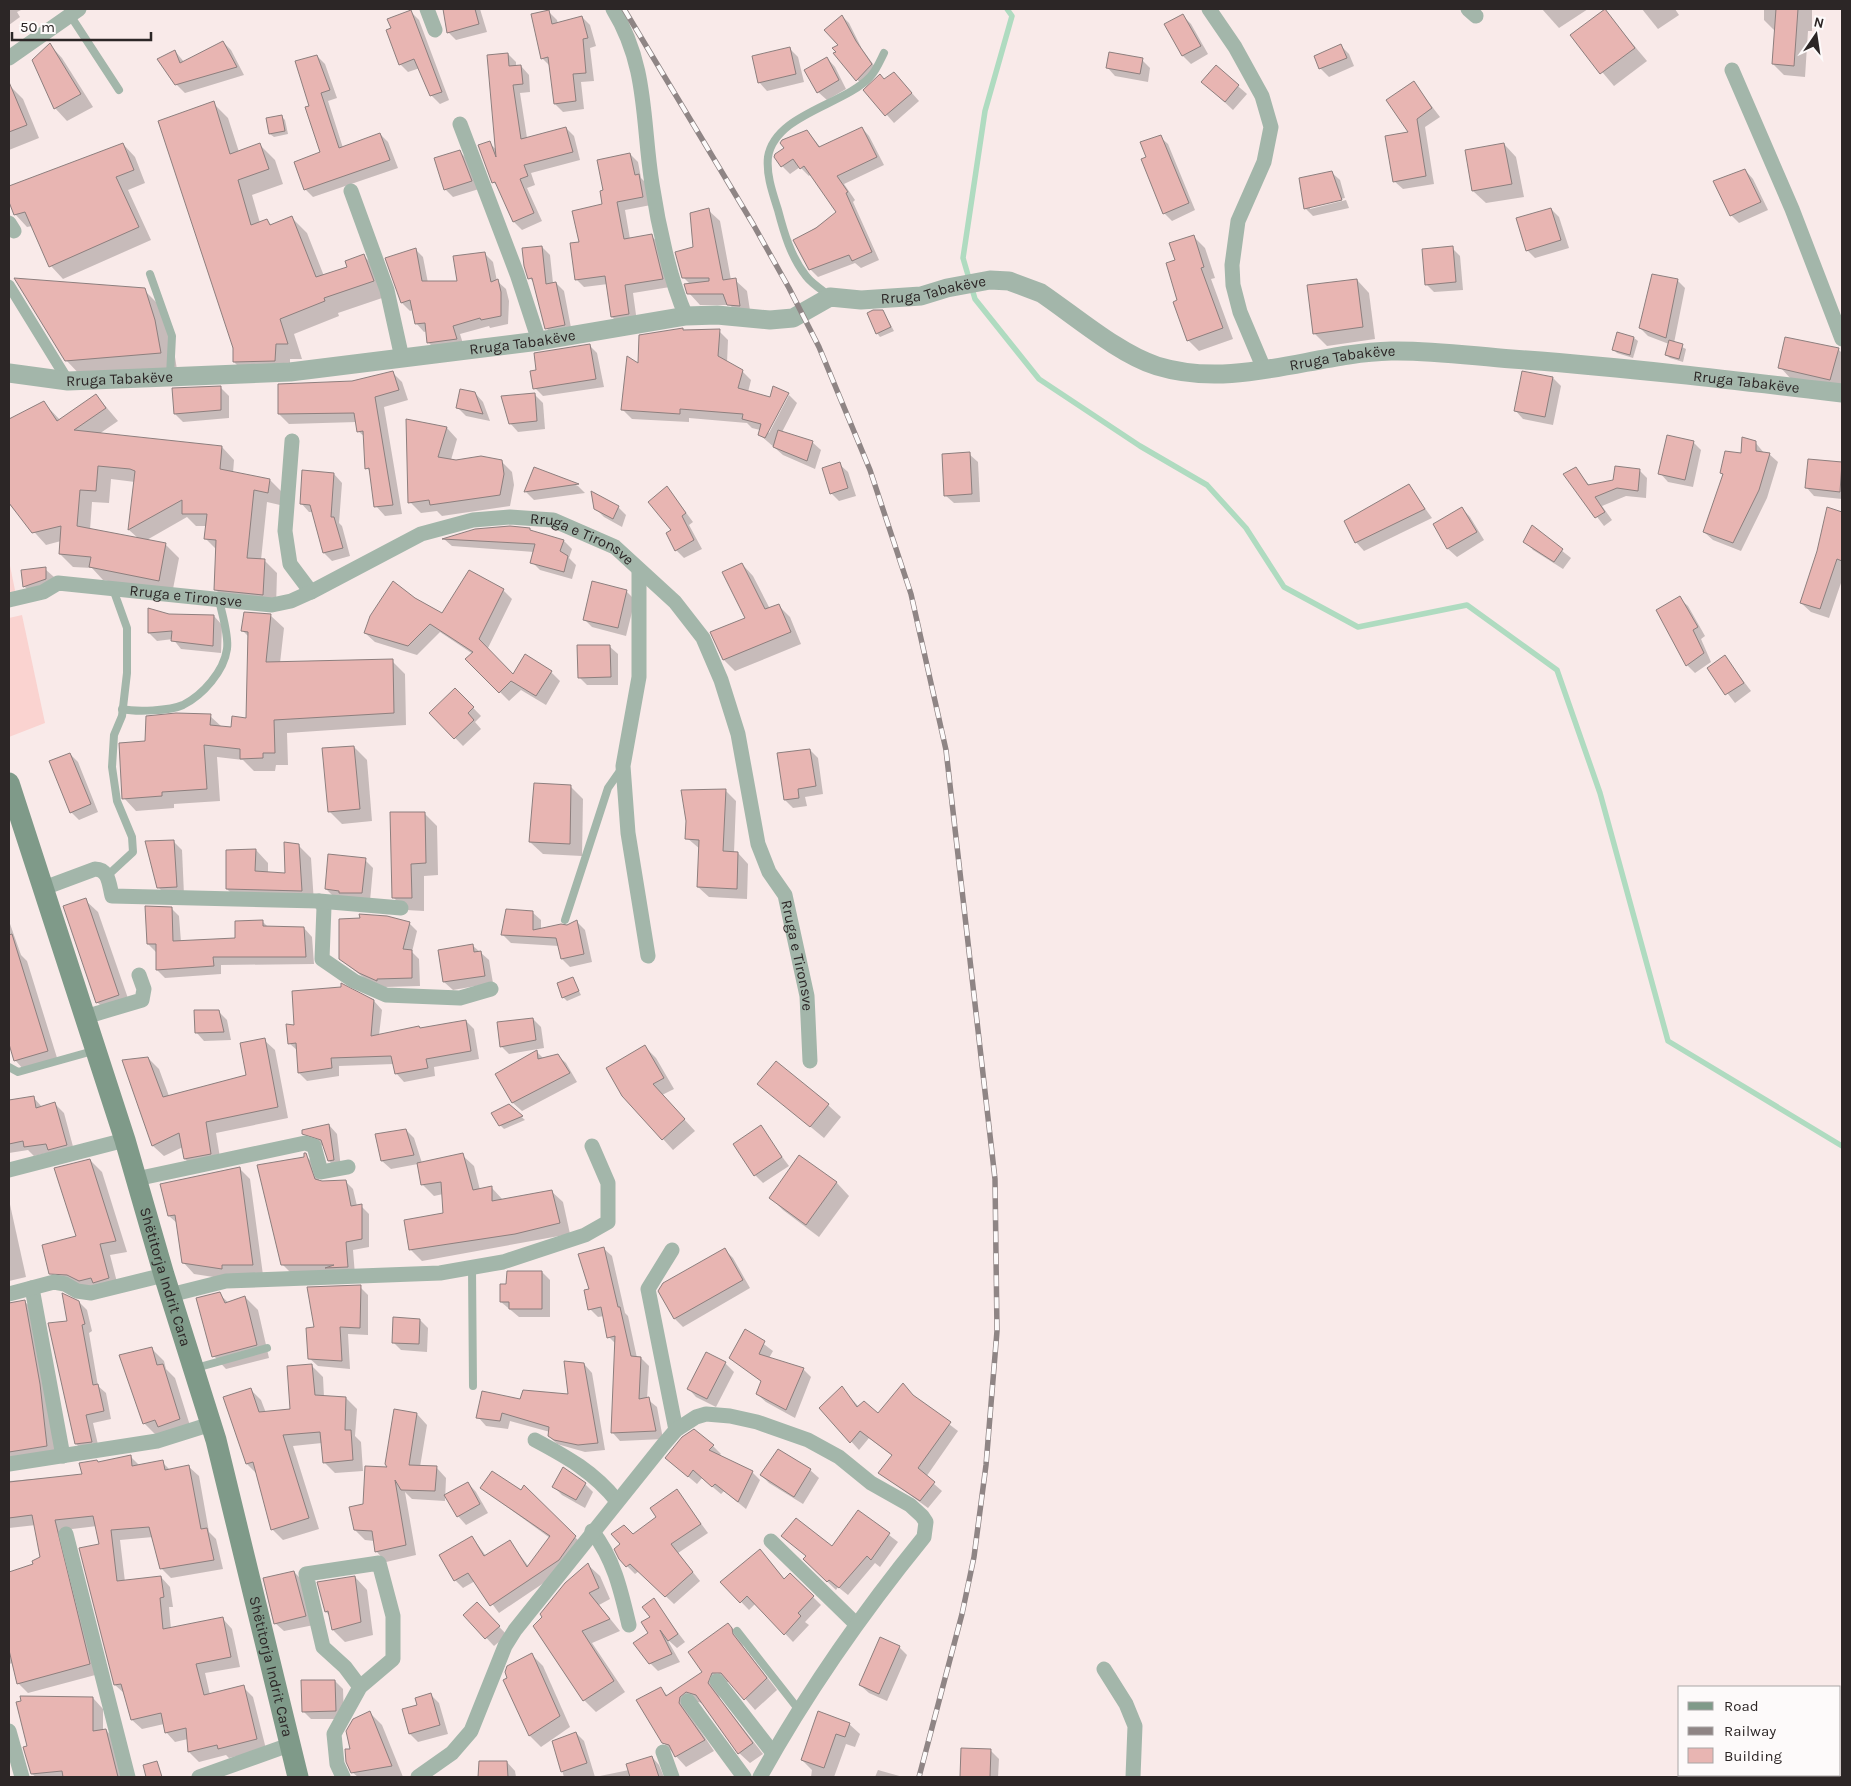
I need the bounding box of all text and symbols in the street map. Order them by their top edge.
scale bar [12,10,151,42]
north arrow [1791,10,1841,60]
text: N [1812,13,1826,32]
text: 50 m [20,18,55,36]
street label: Rruga Tabakëve [880,272,987,308]
street label: Rruga Tabakëve [468,326,577,359]
street label: Rruga Tabakëve [1288,342,1396,374]
street label: Rruga Tabakëve [1692,367,1801,397]
street label: Rruga Tabakëve [66,368,173,390]
street label: Rruga e Tironsve [530,509,638,569]
street label: Rruga e Tironsve [129,581,243,611]
street label: Rruga e Tironsve [777,898,817,1011]
street label: Shëtitorja Indrit Cara [136,1205,195,1348]
street label: Shëtitorja Indrit Cara [245,1594,297,1739]
legend [1678,1686,1841,1776]
text: Road [1724,1697,1759,1715]
text: Railway [1724,1722,1776,1740]
text: Building [1724,1747,1782,1765]

